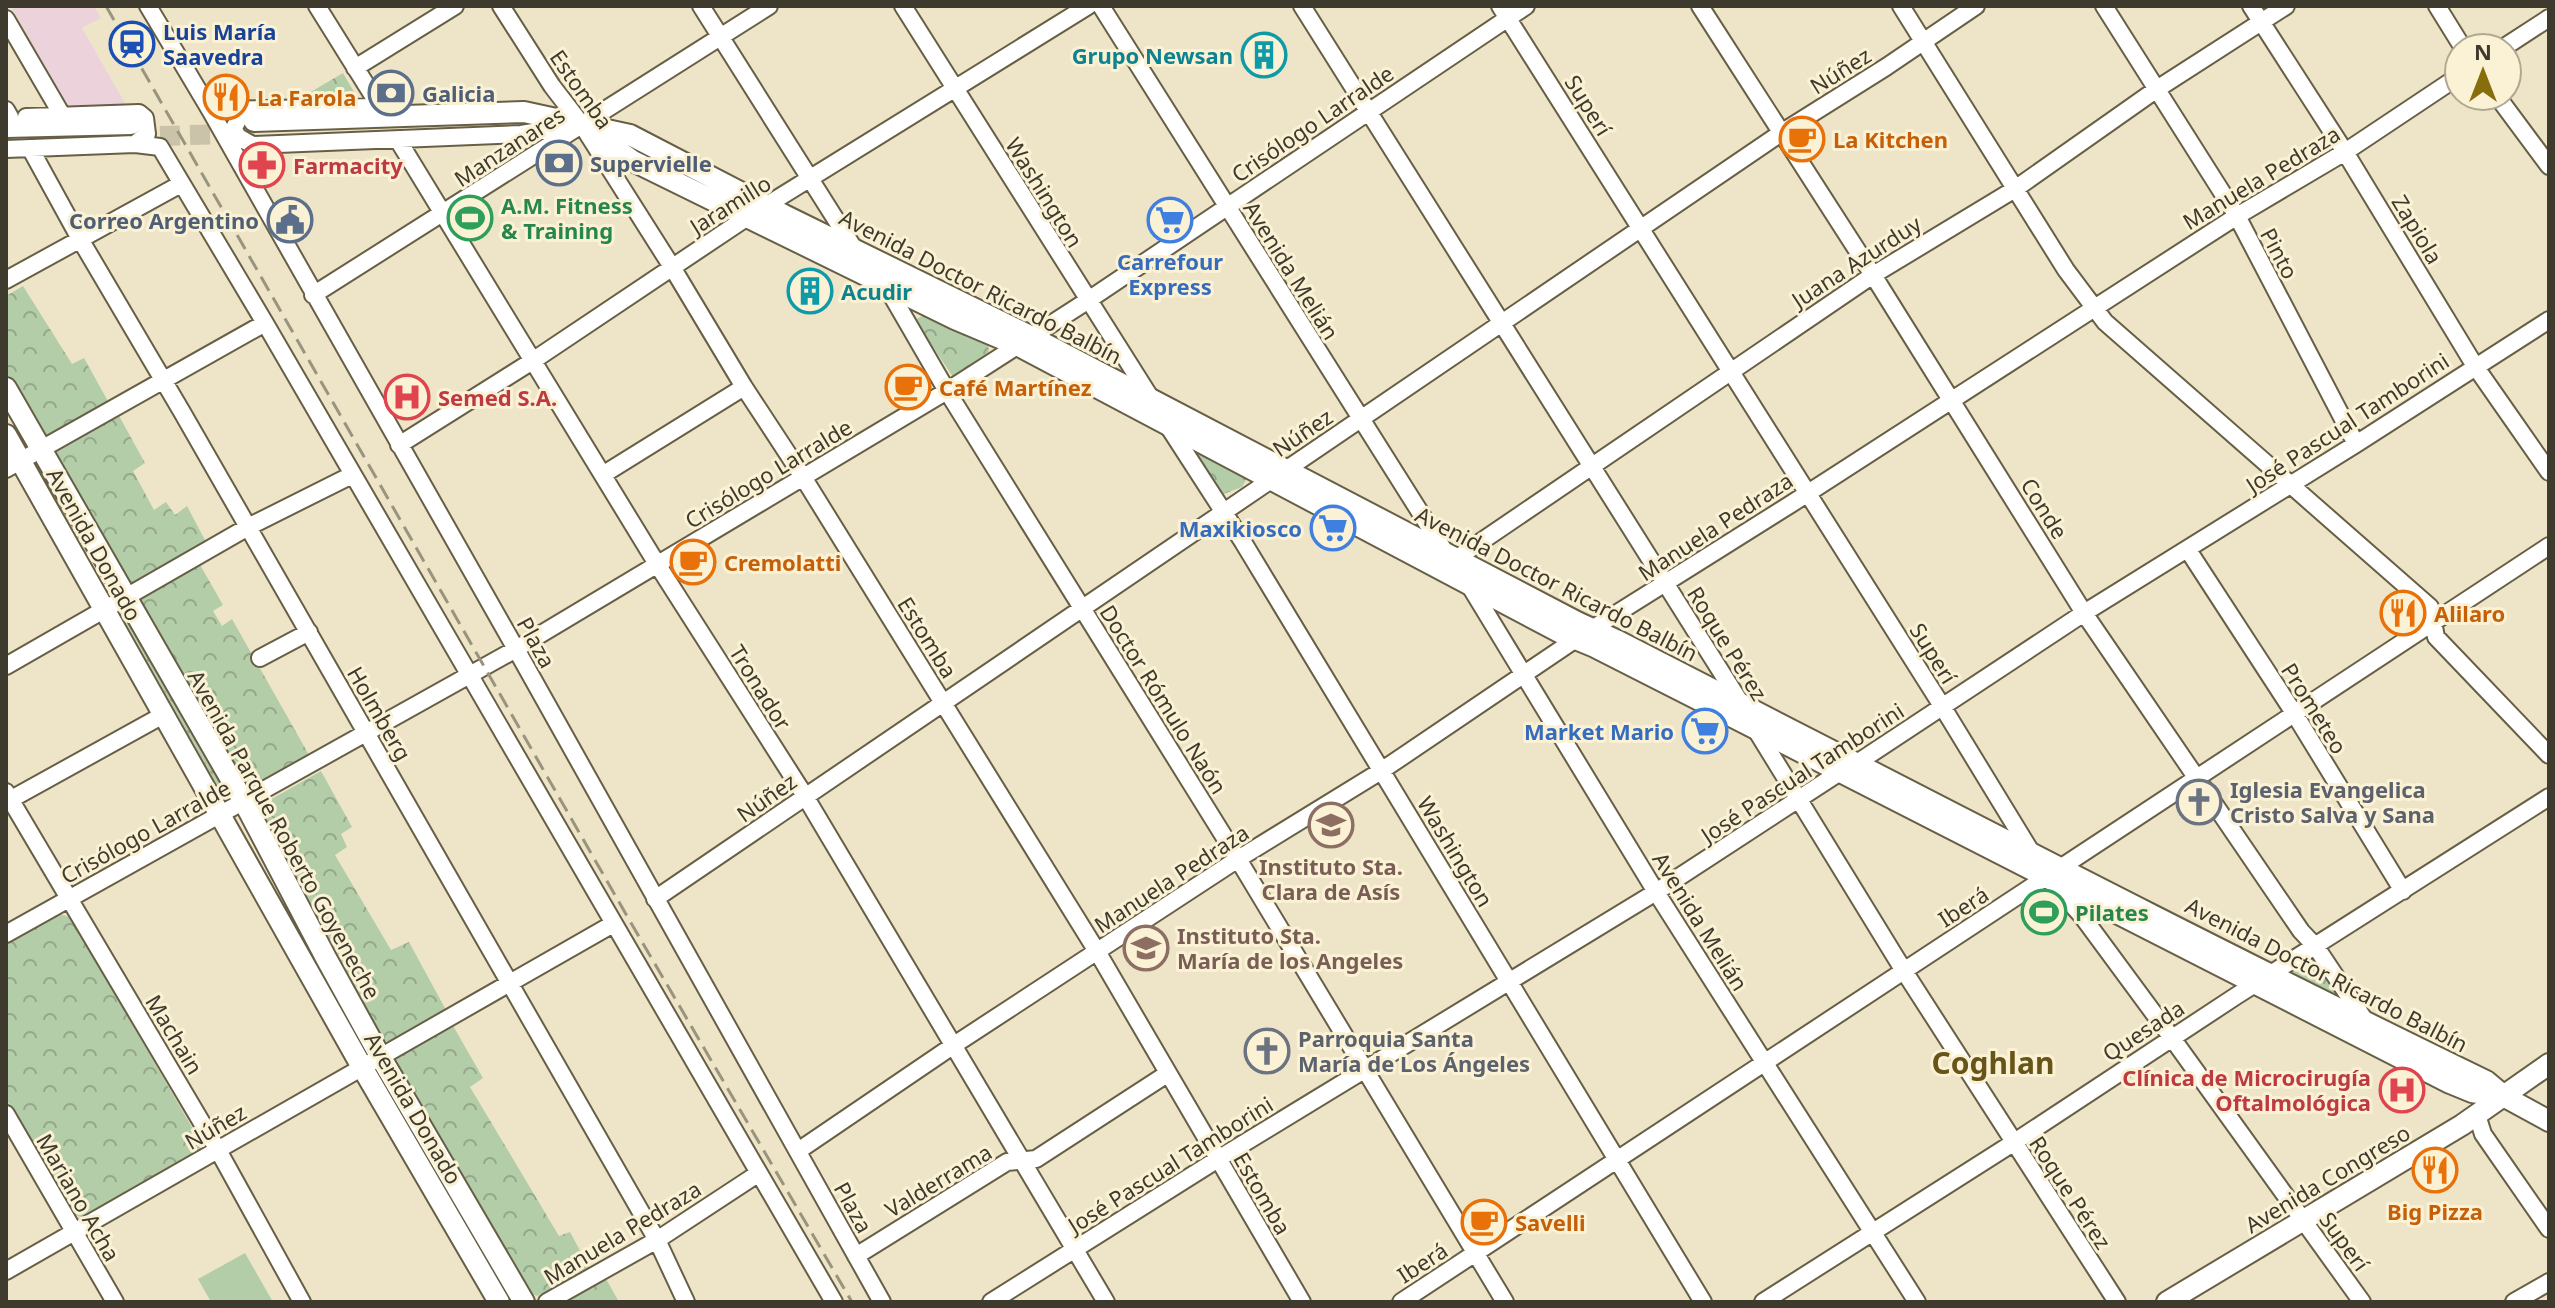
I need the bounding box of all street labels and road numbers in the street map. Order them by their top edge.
street label: Núñez [1804,40,1876,100]
street label: Estomba [544,43,620,135]
street label: Crisólogo Larralde [1225,58,1399,188]
street label: Superí [1559,69,1620,142]
street label: Manzanares [448,99,570,193]
street label: Manuela Pedraza [2177,118,2345,236]
street label: Washington [999,131,1091,253]
street label: Jaramillo [682,167,776,242]
street label: Zapiola [2386,189,2450,269]
street label: Avenida Melián [1237,195,1347,345]
street label: Avenida Doctor Ricardo Balbín [835,202,1127,370]
street label: Juana Azurduy [1784,208,1927,315]
street label: Pinto [2254,222,2306,284]
street label: José Pascual Tamborini [2238,345,2454,500]
street label: Núñez [1266,401,1338,463]
street label: Crisólogo Larralde [679,411,857,535]
street label: Avenida Donado [41,462,149,626]
street label: Manuela Pedraza [1632,465,1798,587]
street label: Conde [2015,472,2075,544]
street label: Avenida Doctor Ricardo Balbín [1411,499,1703,667]
street label: Roque Pérez [1681,580,1775,706]
street label: Estomba [891,591,965,683]
street label: Doctor Rómulo Naón [1094,599,1234,799]
street label: Plaza [511,611,563,673]
street label: Superí [1904,617,1965,690]
street label: Tronador [723,639,799,735]
street label: Prometeo [2275,657,2355,759]
street label: Holmberg [341,660,419,766]
street label: Avenida Parque Roberto Goyeneche [182,664,388,1004]
street label: José Pascual Tamborini [1693,695,1909,850]
street label: Núñez [730,766,802,828]
street label: Crisólogo Larralde [55,772,235,890]
street label: Washington [1411,790,1501,912]
street label: Manuela Pedraza [1088,817,1254,939]
street label: Avenida Melián [1646,846,1756,996]
street label: Iberá [1932,879,1994,933]
street label: Avenida Doctor Ricardo Balbín [2181,890,2473,1058]
street label: Machain [139,989,211,1079]
street label: Quesada [2096,992,2190,1068]
street label: Avenida Donado [358,1027,470,1189]
street label: José Pascual Tamborini [1060,1089,1278,1240]
street label: Núñez [179,1096,251,1156]
street label: Avenida Congreso [2239,1117,2415,1239]
street label: Mariano Acha [30,1128,128,1266]
street label: Roque Pérez [2023,1130,2119,1254]
street label: Valderrama [879,1136,997,1224]
street label: Estomba [1227,1146,1299,1240]
street label: Manuela Pedraza [538,1173,706,1291]
street label: Plaza [828,1176,880,1238]
street label: Superí [2313,1205,2377,1278]
street label: Iberá [1391,1235,1453,1289]

